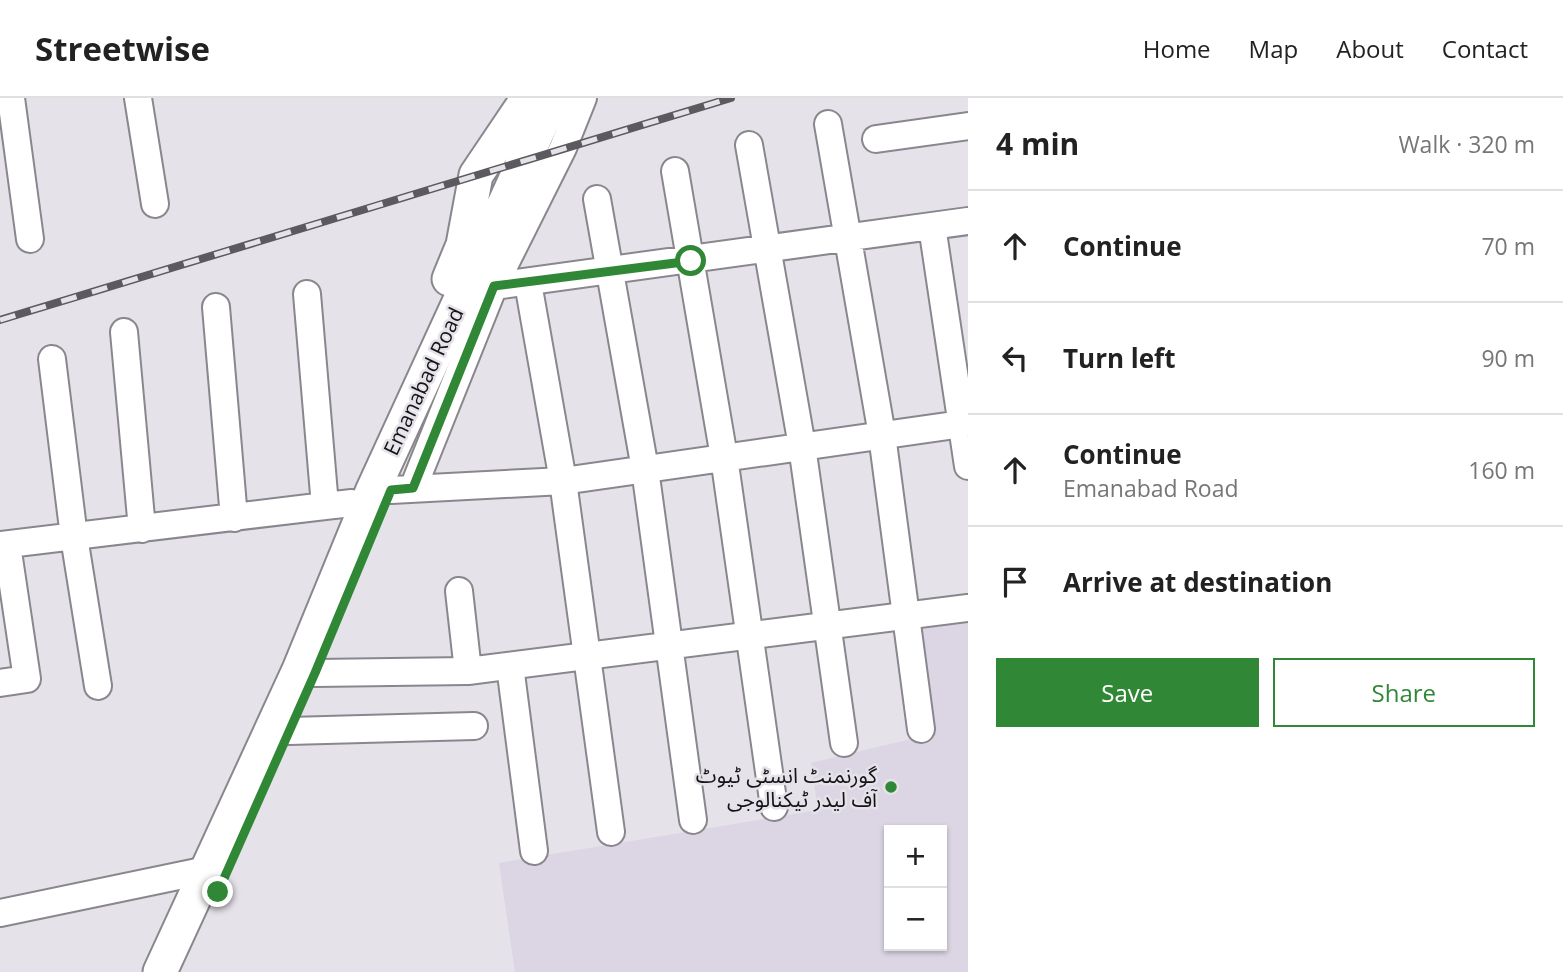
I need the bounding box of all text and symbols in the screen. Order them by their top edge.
text: Streetwise [35,26,210,71]
text: Home [1143,32,1211,65]
text: Map [1249,32,1298,65]
text: About [1336,32,1404,65]
text: Contact [1442,32,1528,65]
text: 4 min [996,123,1079,164]
text: Walk · 320 m [1398,128,1535,160]
icon: ahead [996,227,1034,265]
text: Continue [1063,228,1182,264]
text: 70 m [1481,230,1535,262]
route start [675,245,706,276]
street label: Emanabad Road [376,302,470,460]
icon: left [996,339,1034,377]
text: Turn left [1063,340,1175,376]
text: 90 m [1481,342,1535,374]
text: Continue [1063,436,1182,472]
icon: ahead [996,451,1034,489]
text: 160 m [1468,454,1535,486]
text: Emanabad Road [1063,472,1239,504]
icon: arrive [996,563,1034,601]
text: Arrive at destination [1063,564,1332,600]
button: Save [996,658,1259,727]
button: Share [1273,658,1535,727]
place label: گورنمنٹ انسٹی ٹیوٹ آف لیدر ٹیکنالوجی [696,761,878,813]
marker: گورنمنٹ انسٹی ٹیوٹ آف لیدر ٹیکنالوجی [883,779,899,795]
map controls [884,825,947,951]
button: + [884,825,947,888]
route end [202,876,233,907]
button: − [884,888,947,951]

